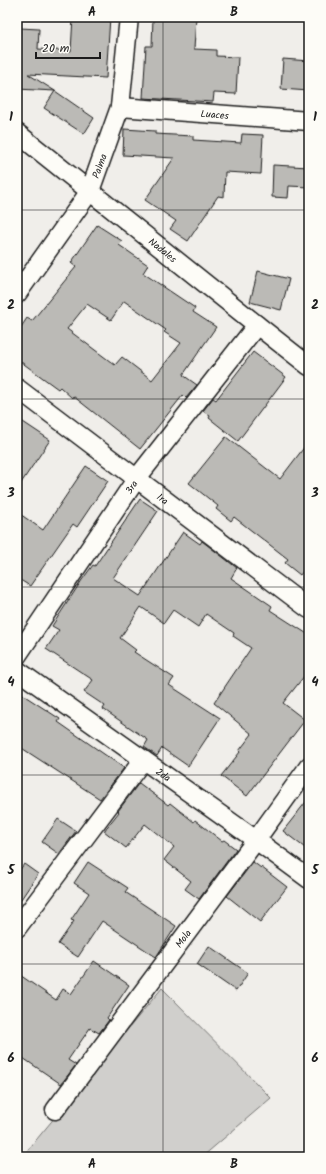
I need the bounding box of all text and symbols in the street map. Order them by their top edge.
text: A [88,2,96,23]
text: B [230,2,238,23]
scale bar [36,34,100,60]
text: 20 m [42,39,70,58]
street label: Luaces [200,106,230,124]
text: 1 [9,107,13,128]
text: 1 [313,107,317,128]
street label: Palma [88,151,112,181]
street label: Nadales [145,234,181,267]
text: 2 [7,295,15,316]
text: 2 [311,295,319,316]
street label: 3ra [121,477,143,498]
text: 3 [6,483,15,504]
text: 3 [310,483,319,504]
street label: 1ra [153,489,172,509]
text: 4 [7,672,15,693]
text: 4 [311,672,319,693]
street label: 2da [152,764,174,786]
text: 5 [7,860,16,881]
text: 5 [311,860,320,881]
street label: Mola [171,926,196,952]
text: 6 [7,1048,15,1069]
text: 6 [311,1048,319,1069]
text: A [88,1154,96,1174]
text: B [230,1154,238,1174]

